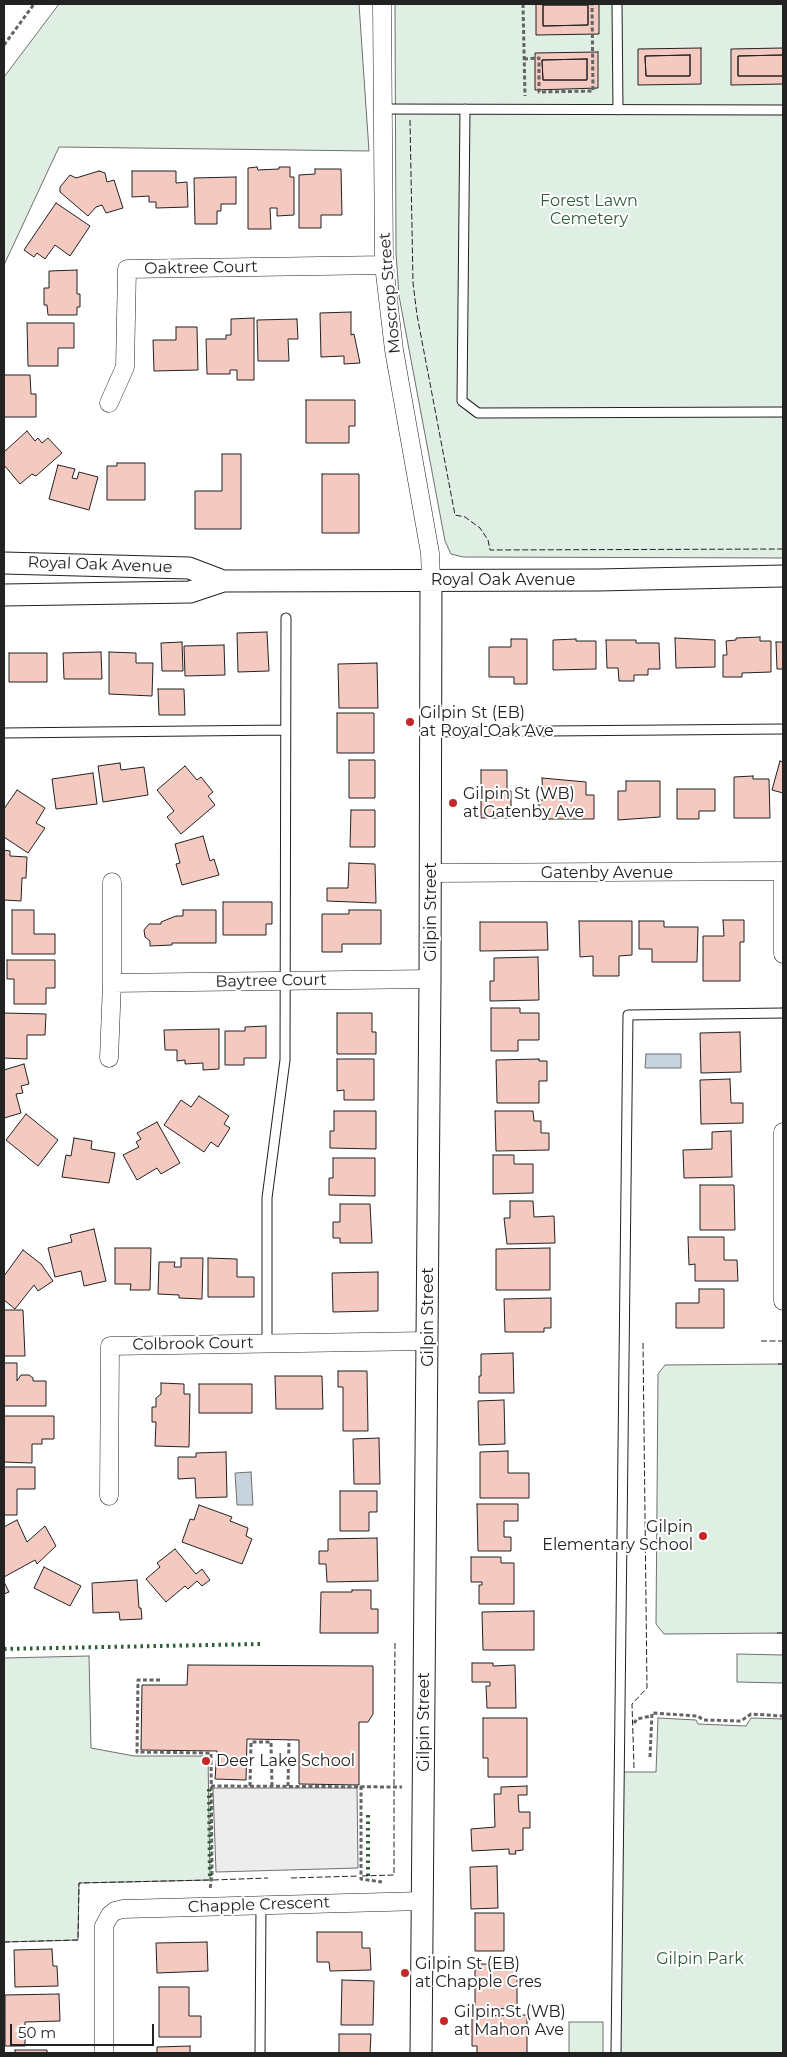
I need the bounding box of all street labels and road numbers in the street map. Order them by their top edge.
street label: Moscrop Street [375,232,405,354]
street label: Oaktree Court [144,257,258,279]
street label: Royal Oak Avenue [27,553,173,577]
street label: Royal Oak Avenue [431,570,575,590]
street label: Gilpin Street [421,862,441,962]
street label: Gatenby Avenue [541,863,673,883]
street label: Baytree Court [215,970,327,992]
street label: Gilpin Street [418,1267,438,1367]
street label: Colbrook Court [132,1333,254,1355]
street label: Gilpin Street [414,1672,434,1772]
street label: Chapple Crescent [188,1893,330,1917]

